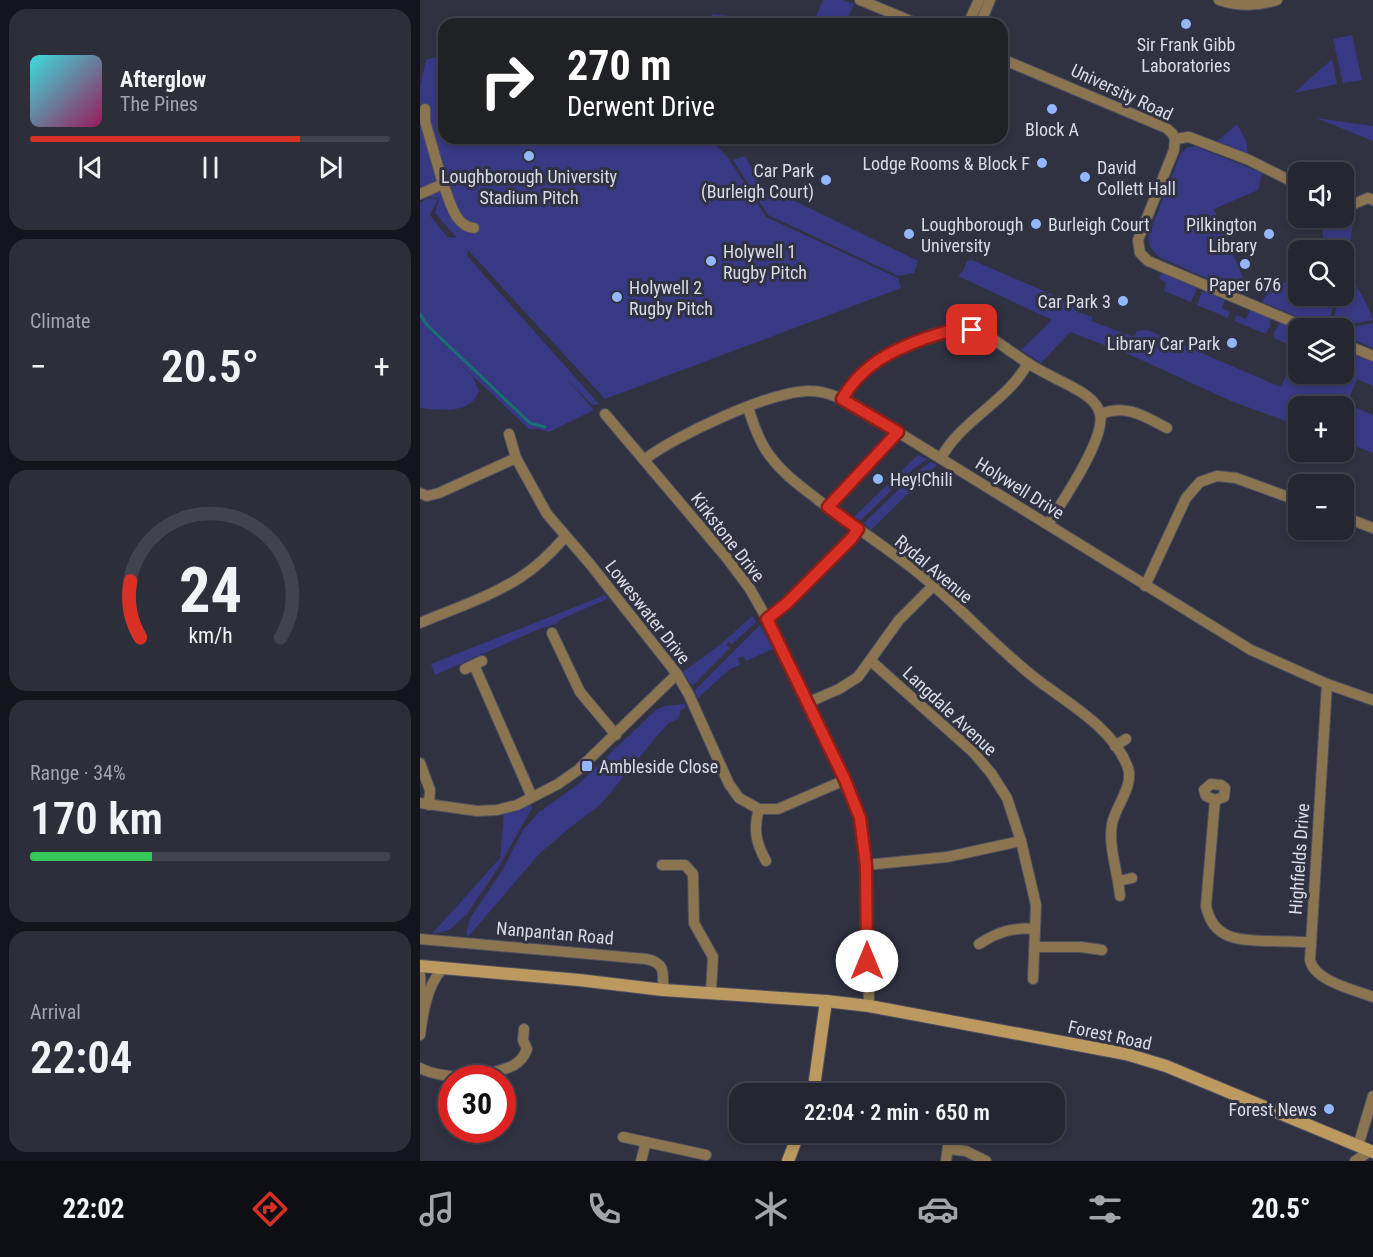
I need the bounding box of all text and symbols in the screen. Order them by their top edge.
marker: Sir Frank Gibb Laboratories [1179,17,1193,31]
place label: Sir Frank Gibb Laboratories [1137,34,1235,76]
text: 270 m [567,41,672,90]
icon: right [468,42,546,120]
street label: University Road [1068,59,1176,125]
text: Afterglow [120,67,206,92]
text: Derwent Drive [567,91,715,123]
text: The Pines [120,92,198,116]
marker: Block A [1045,102,1059,116]
place label: Block A [1025,119,1080,140]
marker: Loughborough University Stadium Pitch [522,149,536,163]
icon: previous [74,151,107,184]
icon: pause [194,151,227,184]
icon: next [314,151,347,184]
place label: Lodge Rooms & Block F [862,153,1030,174]
marker: Lodge Rooms & Block F [1035,156,1049,170]
place label: David Collett Hall [1097,157,1176,199]
place label: Car Park (Burleigh Court) [701,160,814,203]
map controls [1288,162,1354,540]
button: sound [1288,162,1354,228]
place label: Loughborough University Stadium Pitch [441,166,618,208]
marker: David Collett Hall [1078,170,1092,184]
marker: Car Park (Burleigh Court) [819,173,833,187]
place label: Loughborough University [921,214,1023,256]
place label: Burleigh Court [1048,214,1150,235]
place label: Pilkington Library [1186,214,1257,256]
marker: Burleigh Court [1029,217,1043,231]
marker: Loughborough University [902,227,916,241]
marker: Pilkington Library [1262,227,1276,241]
button: search [1288,240,1354,306]
place label: Holywell 1 Rugby Pitch [723,241,807,283]
marker: Holywell 1 Rugby Pitch [704,254,718,268]
marker: Paper 676 [1238,257,1252,271]
place label: Paper 676 [1209,274,1281,295]
place label: Holywell 2 Rugby Pitch [629,277,713,319]
marker: Holywell 2 Rugby Pitch [610,290,624,304]
place label: Car Park 3 [1037,291,1111,312]
marker: Car Park 3 [1116,294,1130,308]
pin [946,304,997,355]
text: Climate [30,309,90,333]
icon: arrive [955,313,988,346]
button: layers [1288,318,1354,384]
place label: Library Car Park [1107,333,1220,354]
marker: Library Car Park [1225,336,1239,350]
text: 20.5° [161,340,259,393]
text: − [30,347,47,386]
text: + [374,347,390,386]
button: + [1288,396,1354,462]
street label: Holywell Drive [972,453,1068,523]
place label: Hey!Chili [890,469,953,490]
marker: Hey!Chili [871,472,885,486]
button: − [1288,474,1354,540]
street label: Kirkstone Drive [687,488,769,586]
street label: Rydal Avenue [891,531,977,607]
text: 24 [178,554,242,627]
street label: Loweswater Drive [601,556,695,668]
text: km/h [188,623,232,648]
street label: Langdale Avenue [899,662,1001,760]
place label: Ambleside Close [599,756,718,777]
marker: Ambleside Close [580,759,594,773]
text: Range · 34% [30,761,126,785]
text: 170 km [30,792,163,845]
street label: Highfields Drive [1285,803,1313,915]
street label: Nanpantan Road [495,917,615,949]
position arrow [835,929,899,993]
text: Arrival [30,1000,81,1024]
street label: Forest Road [1066,1016,1154,1054]
text: 22:04 [30,1031,132,1084]
speed limit sign: 30 [438,1065,516,1143]
place label: Forest News [1229,1099,1317,1120]
text: 22:04 · 2 min · 650 m [804,1100,990,1125]
marker: Forest News [1322,1102,1336,1116]
icon: directions [249,1188,291,1230]
icon: music [416,1188,458,1230]
icon: phone [583,1188,625,1230]
icon: climate [750,1188,792,1230]
icon: car [917,1188,959,1230]
icon: filters [1084,1188,1126,1230]
text: 22:02 [62,1193,124,1225]
text: 20.5° [1251,1193,1311,1225]

